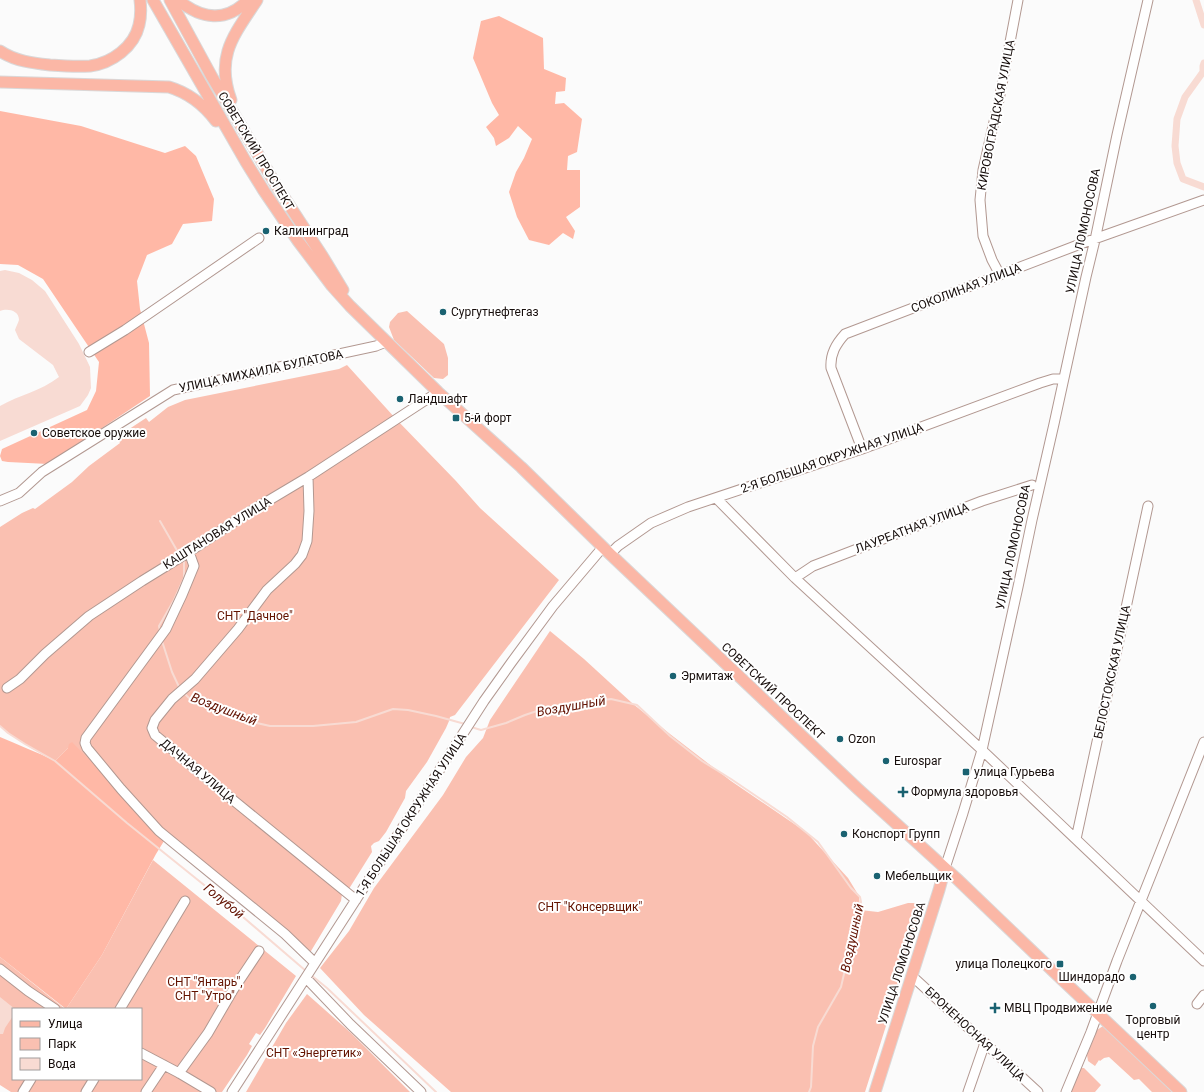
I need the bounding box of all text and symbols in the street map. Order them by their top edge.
street label: КИРОВОГРАДСКАЯ УЛИЦА [975,38,1018,191]
street label: СОВЕТСКИЙ ПРОСПЕКТ [215,89,298,213]
street label: УЛИЦА ЛОМОНОСОВА [1063,167,1103,295]
place label: Калининград [274,224,348,238]
marker: Калининград [261,226,271,236]
street label: СОКОЛИНАЯ УЛИЦА [909,260,1023,315]
place label: Сургутнефтегаз [451,305,539,319]
marker: Сургутнефтегаз [438,307,448,317]
street label: УЛИЦА МИХАИЛА БУЛАТОВА [178,347,345,395]
place label: Ландшафт [408,392,468,406]
marker: Ландшафт [395,394,405,404]
place label: 5-й форт [464,411,512,425]
marker: 5-й форт [451,413,461,423]
street label: 2-Я БОЛЬШАЯ ОКРУЖНАЯ УЛИЦА [739,420,925,496]
place label: Советское оружие [42,426,146,440]
marker: Советское оружие [29,428,39,438]
street label: УЛИЦА ЛОМОНОСОВА [993,483,1033,611]
street label: КАШТАНОВАЯ УЛИЦА [160,494,274,572]
street label: ЛАУРЕАТНАЯ УЛИЦА [853,500,971,556]
street label: БЕЛОСТОКСКАЯ УЛИЦА [1091,604,1133,740]
park label: СНТ "Дачное" [217,609,293,623]
street label: СОВЕТСКИЙ ПРОСПЕКТ [719,639,828,742]
place label: Эрмитаж [681,669,734,683]
marker: Эрмитаж [668,671,678,681]
water label: Воздушный [189,690,259,728]
water label: Воздушный [535,693,607,719]
street label: 1-Я БОЛЬШАЯ ОКРУЖНАЯ УЛИЦА [353,730,469,899]
place label: Ozon [848,732,876,746]
marker: Ozon [835,734,845,744]
street label: ДАЧНАЯ УЛИЦА [158,736,238,806]
place label: Eurospar [894,754,942,768]
marker: Eurospar [881,756,891,766]
place label: улица Гурьева [974,765,1054,779]
marker: улица Гурьева [961,767,971,777]
place label: Формула здоровья [911,785,1018,799]
marker: Формула здоровья [898,787,908,797]
place label: Конспорт Групп [852,827,940,841]
marker: Конспорт Групп [839,829,849,839]
place label: Мебельщик [885,869,952,883]
marker: Мебельщик [872,871,882,881]
water label: Голубой [201,880,247,922]
park label: СНТ "Консервщик" [538,900,643,914]
street label: УЛИЦА ЛОМОНОСОВА [876,900,928,1026]
water label: Воздушный [837,902,867,974]
place label: улица Полецкого [955,957,1052,971]
marker: улица Полецкого [1055,959,1065,969]
place label: Шиндорадо [1058,970,1125,984]
marker: Шиндорадо [1128,972,1138,982]
park label: СНТ "Янтарь", СНТ "Утро" [167,975,243,1003]
street label: БРОНЕНОСНАЯ УЛИЦА [922,984,1028,1084]
place label: МВЦ Продвижение [1004,1001,1112,1015]
marker: Торговый центр [1148,1001,1158,1011]
marker: МВЦ Продвижение [989,1002,1001,1014]
legend [12,1008,142,1080]
place label: Торговый центр [1125,1013,1181,1041]
text: Улица [48,1017,83,1031]
text: Парк [48,1037,77,1051]
park label: СНТ «Энергетик» [266,1046,362,1060]
text: Вода [48,1057,76,1071]

